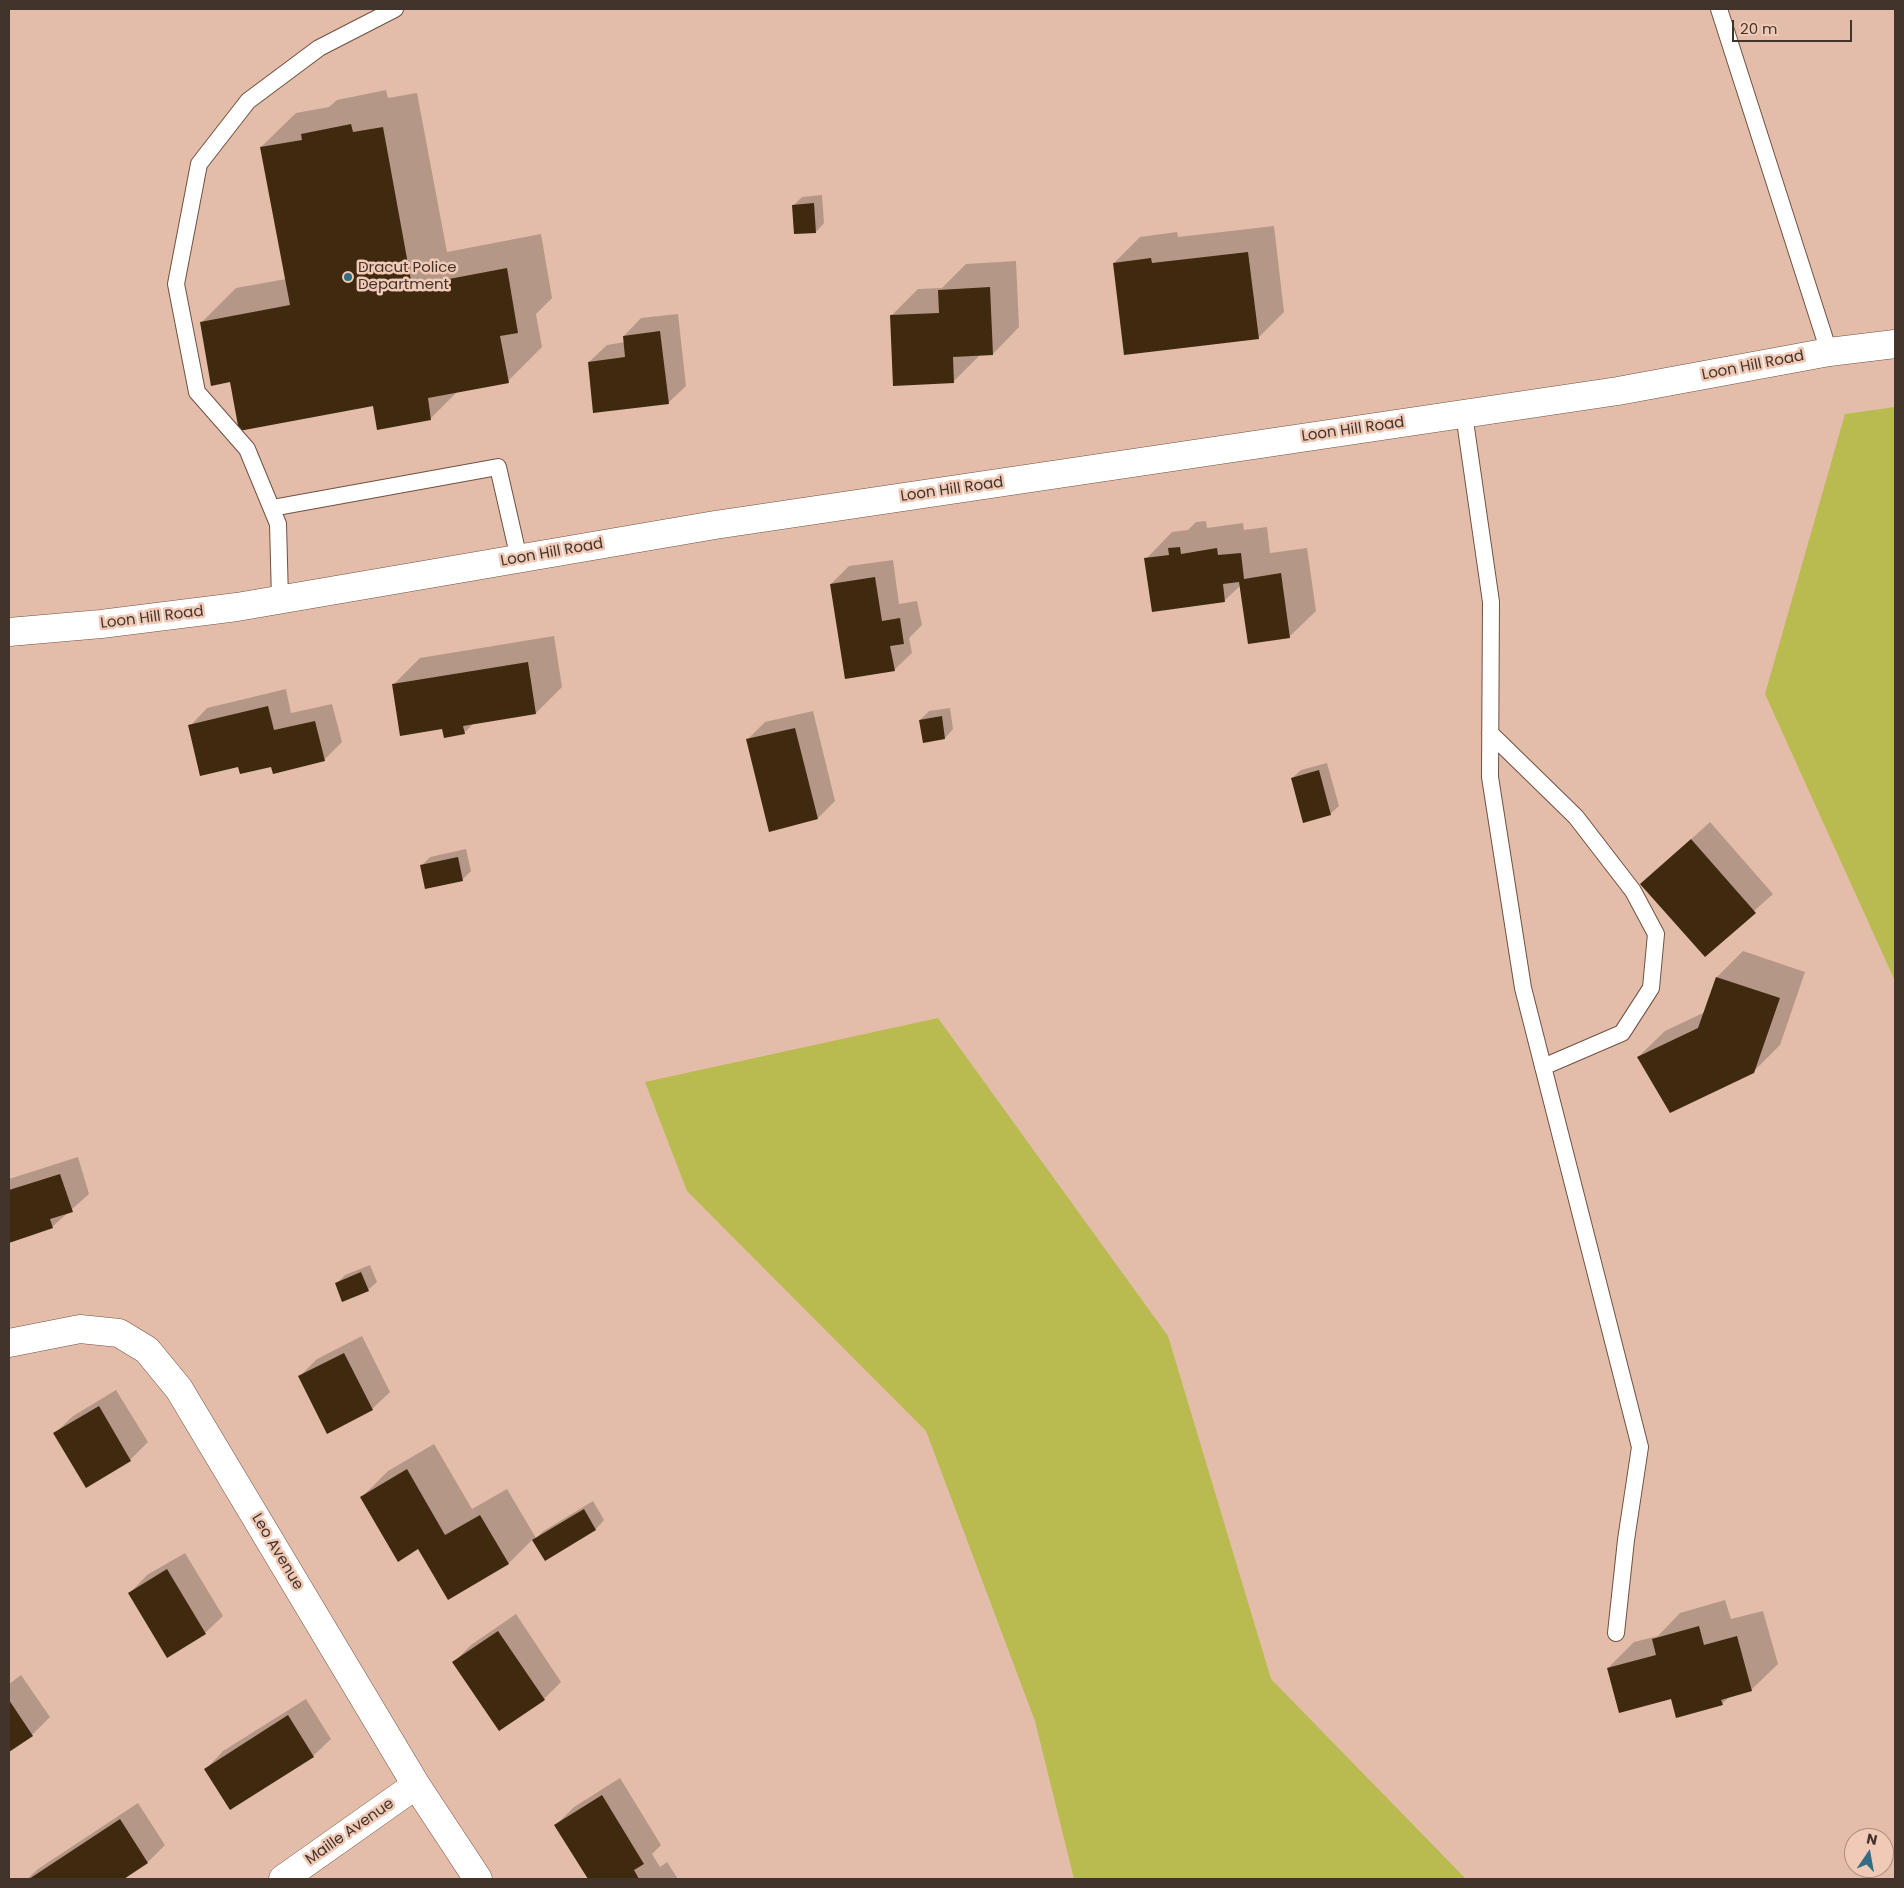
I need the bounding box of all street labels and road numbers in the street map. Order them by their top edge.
street label: Loon Hill Road [1700,347,1806,385]
street label: Loon Hill Road [1300,414,1406,446]
street label: Loon Hill Road [899,474,1005,506]
street label: Loon Hill Road [499,535,605,571]
street label: Loon Hill Road [99,603,205,633]
street label: Leo Avenue [247,1511,307,1593]
street label: Maille Avenue [302,1795,398,1869]

